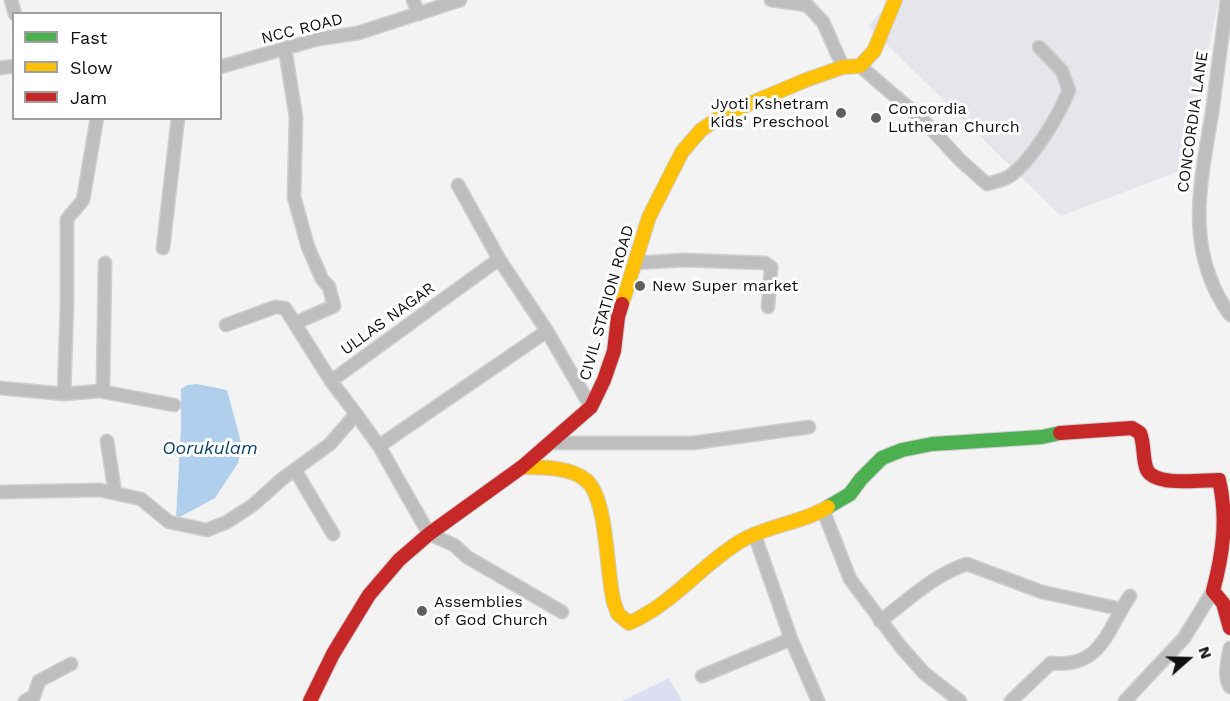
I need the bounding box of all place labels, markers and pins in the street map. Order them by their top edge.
place label: Jyoti Kshetram Kids' Preschool [710,94,829,132]
place label: Concordia Lutheran Church [888,99,1020,137]
marker: Jyoti Kshetram Kids' Preschool [834,106,848,120]
marker: Concordia Lutheran Church [869,111,883,125]
place label: New Super market [652,276,798,296]
marker: New Super market [633,279,647,293]
place label: Assemblies of God Church [434,592,548,630]
marker: Assemblies of God Church [415,604,429,618]

